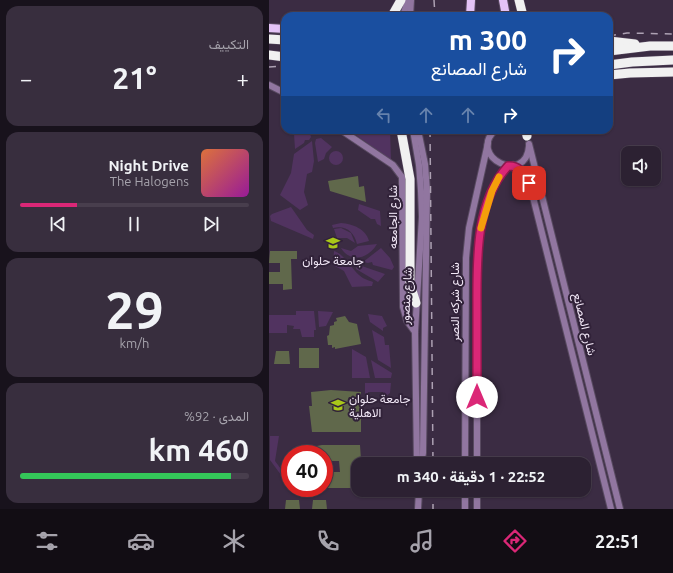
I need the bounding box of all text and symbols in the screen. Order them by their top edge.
text: 300 m [449,24,527,55]
icon: right [541,28,593,80]
text: التكييف [209,37,249,51]
text: شارع المصانع [431,58,527,78]
text: 21° [112,61,157,95]
text: − [20,66,32,91]
text: + [237,66,249,91]
icon: left [373,104,395,126]
icon: ahead [415,104,437,126]
icon: ahead [457,104,479,126]
icon: right [499,104,521,126]
map controls [621,146,661,186]
button: sound [621,146,661,186]
text: Night Drive [108,157,189,174]
pin [512,166,546,200]
icon: arrive [518,172,540,194]
text: The Halogens [110,174,189,188]
street label: شارع الجامعه [386,185,402,249]
icon: previous [47,213,69,235]
icon: pause [123,213,145,235]
icon: next [200,213,222,235]
school or university icon: جامعة حلوان [325,235,341,251]
place label: جامعة حلوان [302,254,364,269]
street label: شارع شركه النصر [448,262,464,343]
street label: شارع منصور [398,267,417,326]
text: 29 [105,281,164,339]
street label: شارع المصانع [568,291,599,357]
text: km/h [119,336,150,350]
position arrow [456,376,498,418]
place label: جامعة حلوان الاهلية [349,392,411,420]
school or university icon: جامعة حلوان الاهلية [330,397,346,413]
text: المدى · 92% [184,409,249,423]
text: 460 km [148,433,249,467]
speed limit sign: 40 [281,445,333,497]
text: 22:52 · 1 دقيقة · 340 m [397,468,545,485]
icon: filters [33,527,61,555]
icon: car [127,527,155,555]
icon: climate [220,527,248,555]
icon: phone [314,527,342,555]
icon: music [408,527,436,555]
icon: directions [501,527,529,555]
text: 22:51 [595,531,640,551]

